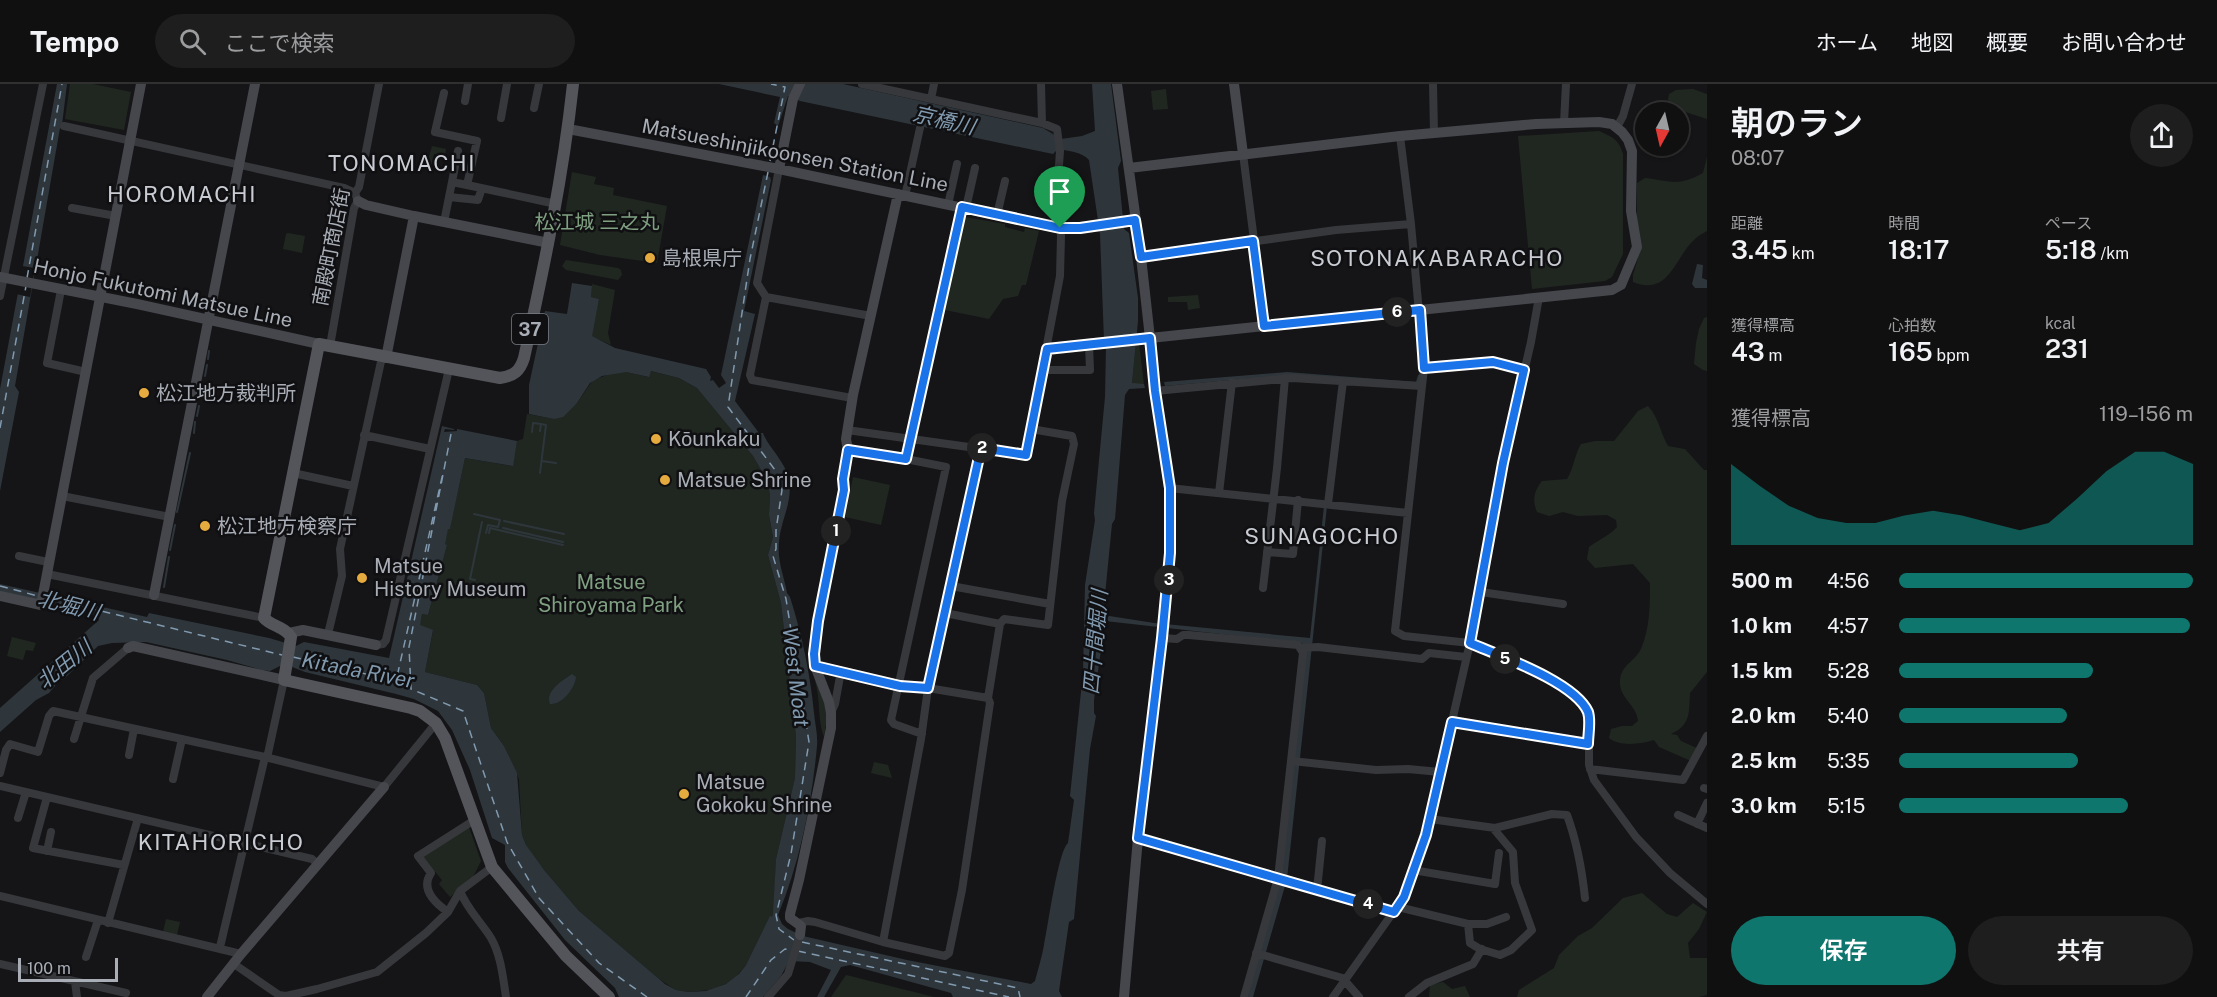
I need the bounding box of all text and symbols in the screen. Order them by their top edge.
search box [155,14,575,68]
text: Tempo [30,25,119,58]
icon: search [176,25,209,58]
text: ここで検索 [224,30,334,56]
text: ホーム [1816,30,1878,55]
text: 地図 [1911,30,1953,55]
text: 概要 [1986,30,2028,55]
text: お問い合わせ [2061,30,2187,55]
water label: 京橋川 [910,101,979,140]
north arrow [1635,102,1689,156]
map controls [1635,102,1689,156]
text: 朝のラン [1731,104,1863,142]
button: share [2130,104,2193,167]
street label: Matsueshinjikoonsen Station Line [640,113,950,197]
text: 08:07 [1731,146,1784,170]
district label: TONOMACHI [328,150,476,176]
pin [1034,166,1085,228]
icon: arrive [1043,175,1076,208]
district label: HOROMACHI [107,181,257,207]
street label: 南殿町商店街 [308,186,354,308]
park label: 松江城 三之丸 [535,210,659,234]
text: 距離 [1731,214,1763,233]
text: 時間 [1888,214,1920,233]
text: ペース [2045,214,2092,233]
text: 3.45 [1731,234,1788,265]
text: 18:17 [1888,234,1949,265]
text: 5:18 [2045,234,2097,265]
text: km [1788,244,1815,263]
text: /km [2097,244,2129,263]
district label: SOTONAKABARACHO [1310,245,1564,271]
place label: 島根県庁 [662,246,742,270]
marker: 島根県庁 [643,251,657,265]
street label: Honjo Fukutomi Matsue Line [31,254,295,332]
pin: 6 [1382,297,1412,327]
text: 6 [1392,302,1402,321]
road number: 37 [512,314,548,344]
text: kcal [2045,314,2076,333]
text: 獲得標高 [1731,316,1795,335]
text: 心拍数 [1888,316,1936,335]
text: 231 [2045,333,2089,364]
text: 43 [1731,336,1765,367]
text: 165 [1888,336,1933,367]
text: m [1765,346,1782,365]
text: bpm [1933,346,1970,365]
place label: 松江地方裁判所 [156,381,296,405]
marker: 松江地方裁判所 [137,386,151,400]
text: 119–156 m [2099,402,2193,426]
text: 獲得標高 [1731,406,1811,430]
place label: Kōunkaku [668,427,760,451]
marker: Kōunkaku [649,432,663,446]
pin: 2 [967,433,997,463]
text: 2 [977,438,987,457]
place label: Matsue Shrine [677,468,812,492]
marker: Matsue Shrine [658,473,672,487]
place label: 松江地方検察庁 [217,514,357,538]
pin: 1 [821,516,851,546]
marker: 松江地方検察庁 [198,519,212,533]
text: 1 [833,521,839,540]
district label: SUNAGOCHO [1244,523,1400,549]
place label: Matsue History Museum [374,554,526,601]
pin: 3 [1154,565,1184,595]
text: 500 m [1731,569,1793,593]
text: 4:56 [1827,569,1869,593]
park label: Matsue Shiroyama Park [538,570,684,617]
text: 3 [1164,570,1174,589]
marker: Matsue History Museum [355,571,369,585]
water label: 北堀川 [35,585,105,625]
water label: 四十間堀川 [1078,587,1112,695]
text: 1.0 km [1731,614,1792,638]
text: 4:57 [1827,614,1869,638]
water label: West Moat [777,626,815,728]
water label: 北田川 [32,633,98,694]
pin: 5 [1490,644,1520,674]
water label: Kitada River [299,647,418,693]
text: 5 [1500,649,1510,668]
text: 1.5 km [1731,659,1792,683]
text: 5:28 [1827,659,1870,683]
text: 2.0 km [1731,704,1796,728]
text: 5:40 [1827,704,1869,728]
text: 2.5 km [1731,749,1797,773]
text: 5:35 [1827,749,1870,773]
place label: Matsue Gokoku Shrine [696,770,832,817]
marker: Matsue Gokoku Shrine [677,787,691,801]
text: 3.0 km [1731,794,1797,818]
text: 5:15 [1827,794,1865,818]
district label: KITAHORICHO [138,829,304,855]
pin: 4 [1353,889,1383,919]
text: 4 [1363,894,1373,913]
button: 保存 [1731,916,1956,985]
button: 共有 [1968,916,2193,985]
scale bar [18,955,118,982]
text: 100 m [27,959,71,978]

